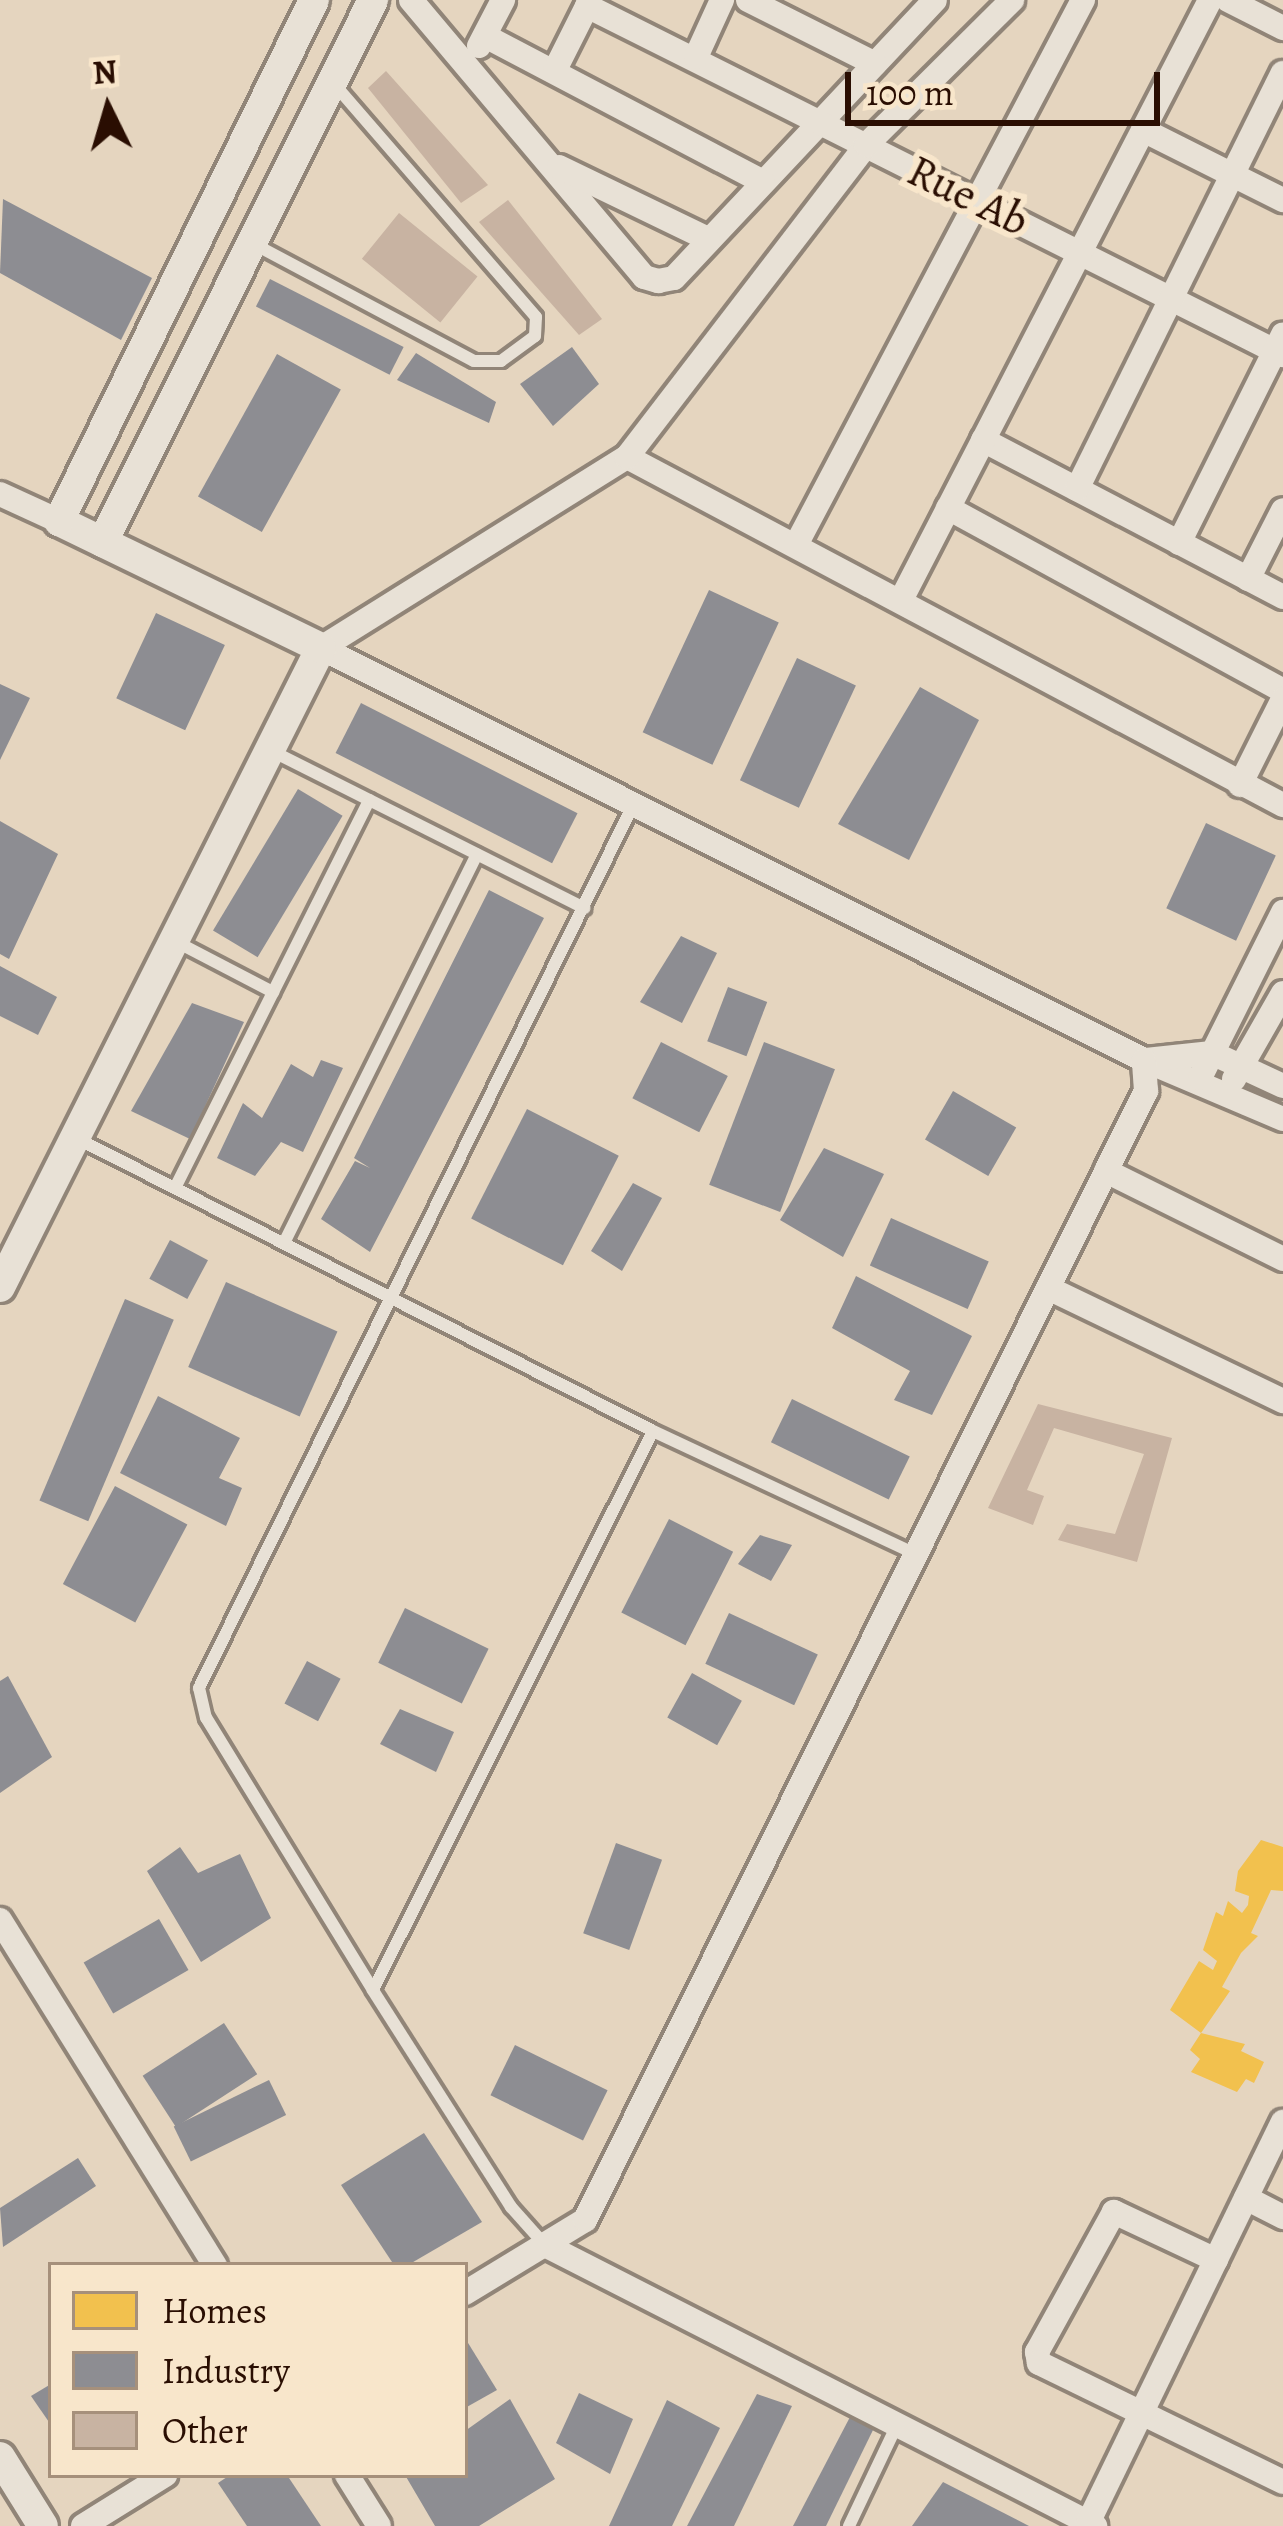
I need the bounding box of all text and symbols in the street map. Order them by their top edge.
north arrow [48,48,168,168]
text: N [91,48,119,95]
scale bar [851,48,1166,122]
text: 100 m [866,68,954,117]
street label: Rue Ab [899,144,1037,248]
legend [48,2262,468,2478]
text: Homes [162,2286,267,2335]
text: Industry [162,2346,290,2395]
text: Other [162,2406,248,2455]

